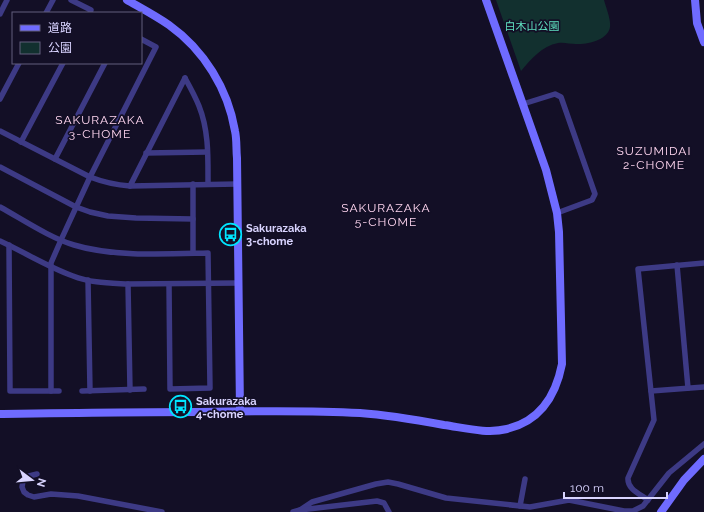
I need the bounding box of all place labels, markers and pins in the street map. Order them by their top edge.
bus stop icon: Sakurazaka 3-chome [217,221,243,247]
place label: Sakurazaka 3-chome [246,222,307,248]
bus stop icon: Sakurazaka 4-chome [167,394,193,420]
place label: Sakurazaka 4-chome [196,395,257,421]

